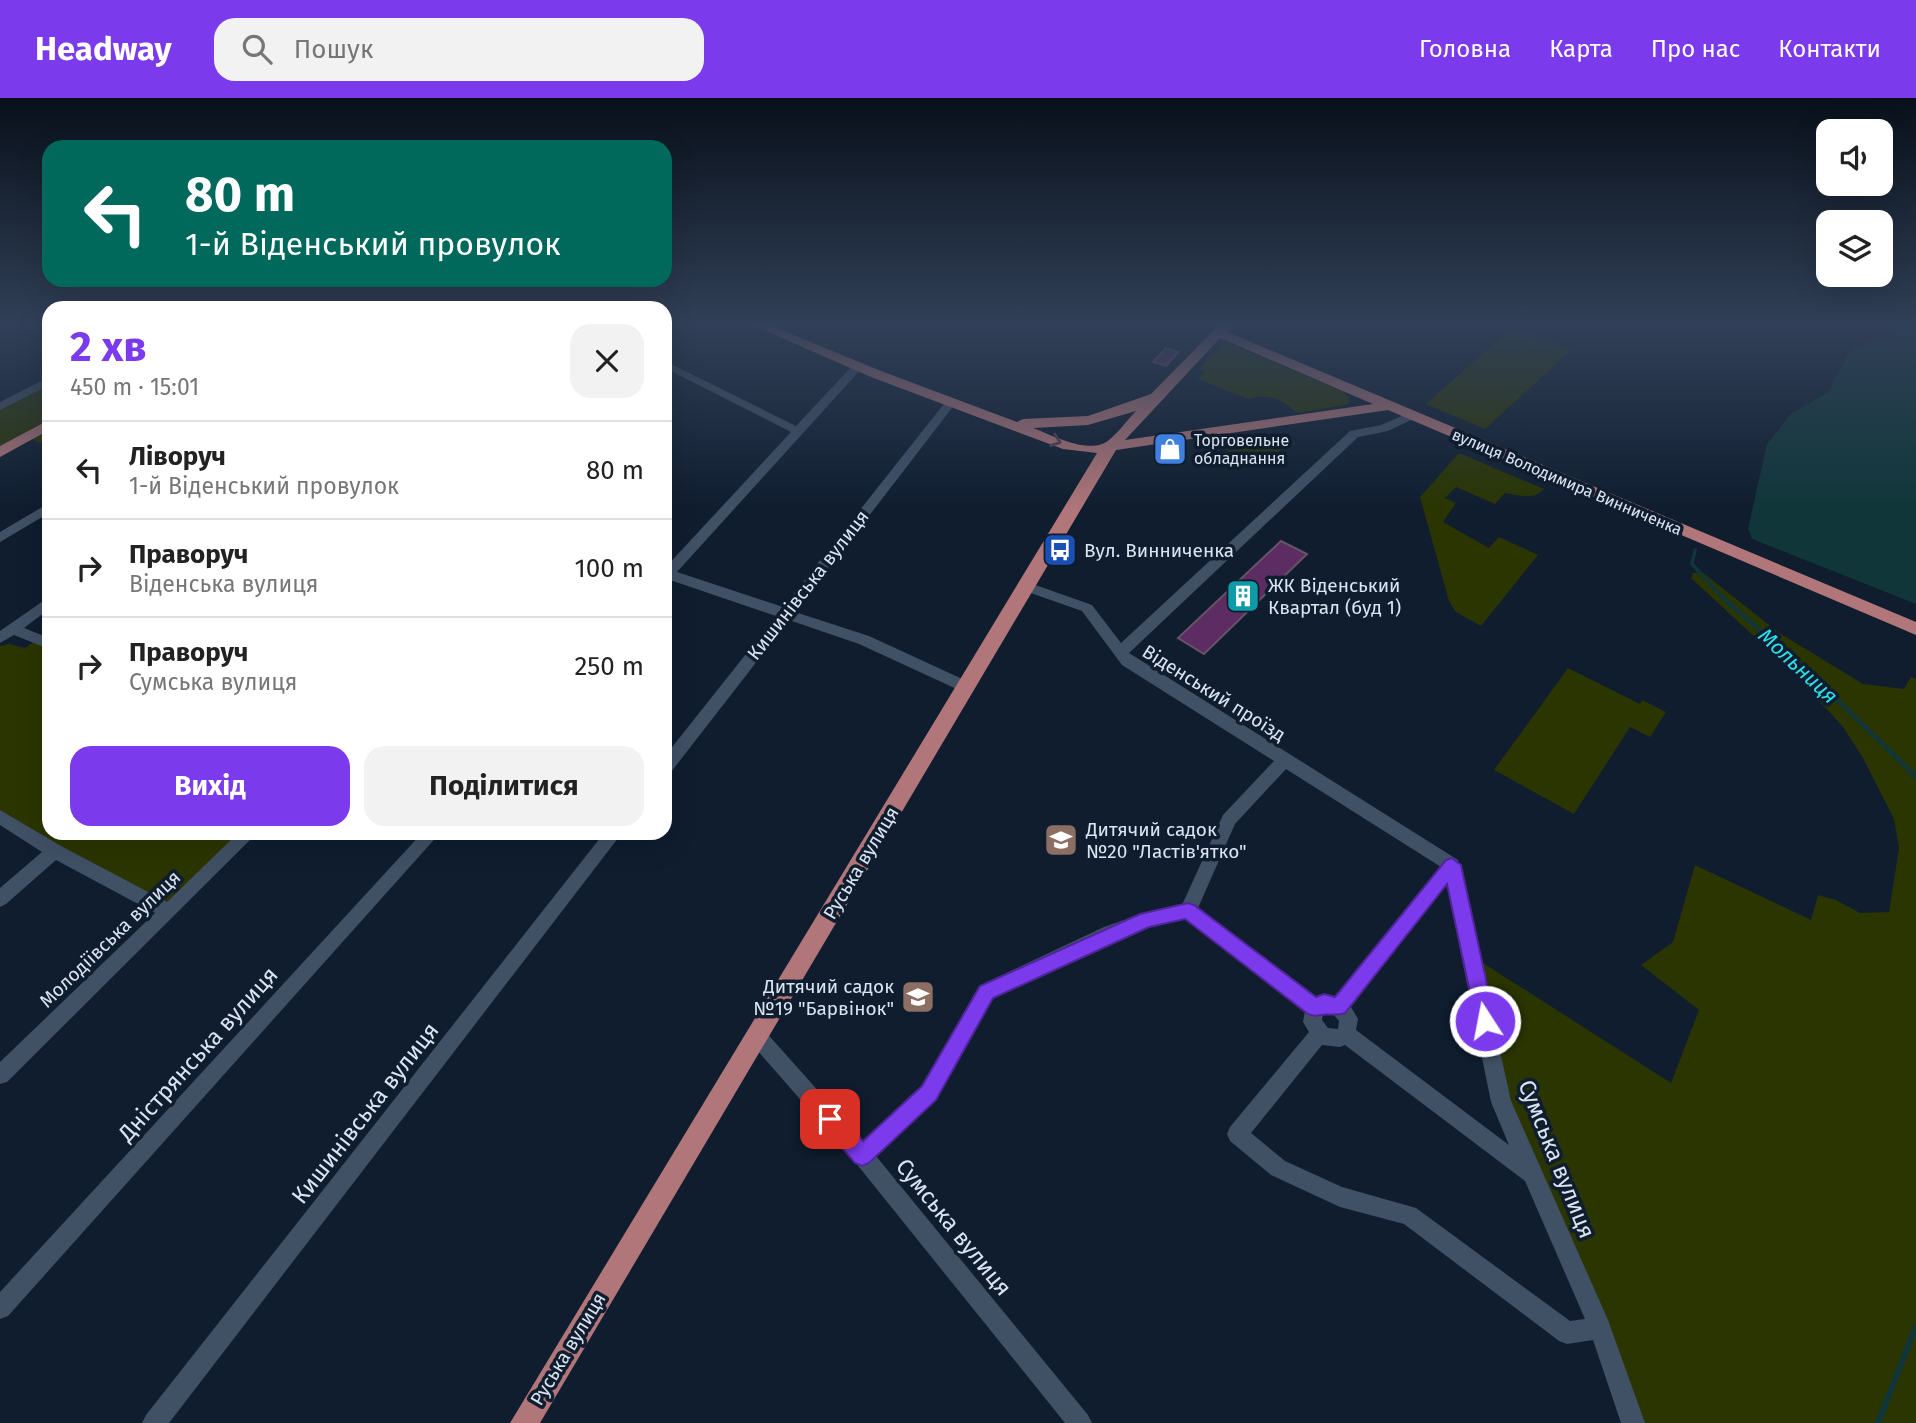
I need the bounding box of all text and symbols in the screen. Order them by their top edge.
search box [214,18,704,81]
text: Headway [35,29,172,69]
icon: search [238,30,276,68]
text: Пошук [294,34,373,65]
text: Головна [1419,35,1511,63]
text: Карта [1549,35,1613,63]
text: Про нас [1651,35,1740,63]
text: Контакти [1778,35,1881,63]
map controls [1816,119,1893,287]
button: sound [1816,119,1893,196]
text: 80 m [185,165,295,224]
icon: left [70,168,161,259]
button: layers [1816,210,1893,287]
text: 1-й Віденський провулок [185,225,561,263]
text: 2 хв [70,322,147,372]
button: close [570,324,644,398]
text: 450 m · 15:01 [70,373,199,401]
street label: вулиця Володимира Винниченка [1449,425,1685,539]
shop icon: Торговельне обладнання [1151,430,1189,468]
place label: Торговельне обладнання [1194,431,1289,468]
one-way arrow [1049,433,1062,447]
text: Ліворуч [129,441,226,472]
icon: left [70,451,108,489]
text: 80 m [586,455,644,486]
text: 1-й Віденський провулок [129,472,399,500]
street label: Кишинівська вулиця [742,506,874,664]
bus stop icon: Вул. Винниченка [1041,531,1079,569]
text: Праворуч [129,539,248,570]
place label: Вул. Винниченка [1084,539,1234,562]
icon: right [70,549,108,587]
text: 100 m [575,553,644,584]
text: Віденська вулиця [129,570,318,598]
place label: ЖК Віденський Квартал (буд 1) [1268,574,1401,619]
building icon: ЖК Віденський Квартал (буд 1) [1224,577,1262,615]
water label: Мольниця [1753,623,1843,709]
text: Праворуч [129,637,248,668]
street label: Віденський проїзд [1138,640,1290,746]
icon: right [70,647,108,685]
text: 250 m [574,651,644,682]
text: Сумська вулиця [129,668,297,696]
button: Вихід [70,746,350,826]
button: Поділитися [364,746,644,826]
street label: Руська вулиця [818,802,904,924]
place label: Дитячий садок №20 "Ластів'ятко" [1085,818,1247,863]
school or university icon: Дитячий садок №20 "Ластів'ятко" [1042,821,1080,859]
street label: Молодіївська вулиця [35,866,185,1012]
street label: Дністрянська вулиця [112,961,284,1148]
place label: Дитячий садок №19 "Барвінок" [753,975,894,1020]
school or university icon: Дитячий садок №19 "Барвінок" [899,978,937,1016]
position arrow [1448,984,1522,1058]
street label: Кишинівська вулиця [285,1017,445,1209]
street label: Сумська вулиця [1512,1076,1602,1242]
pin [800,1089,860,1149]
icon: arrive [811,1100,849,1138]
street label: Сумська вулиця [890,1153,1018,1301]
street label: Руська вулиця [525,1288,611,1410]

